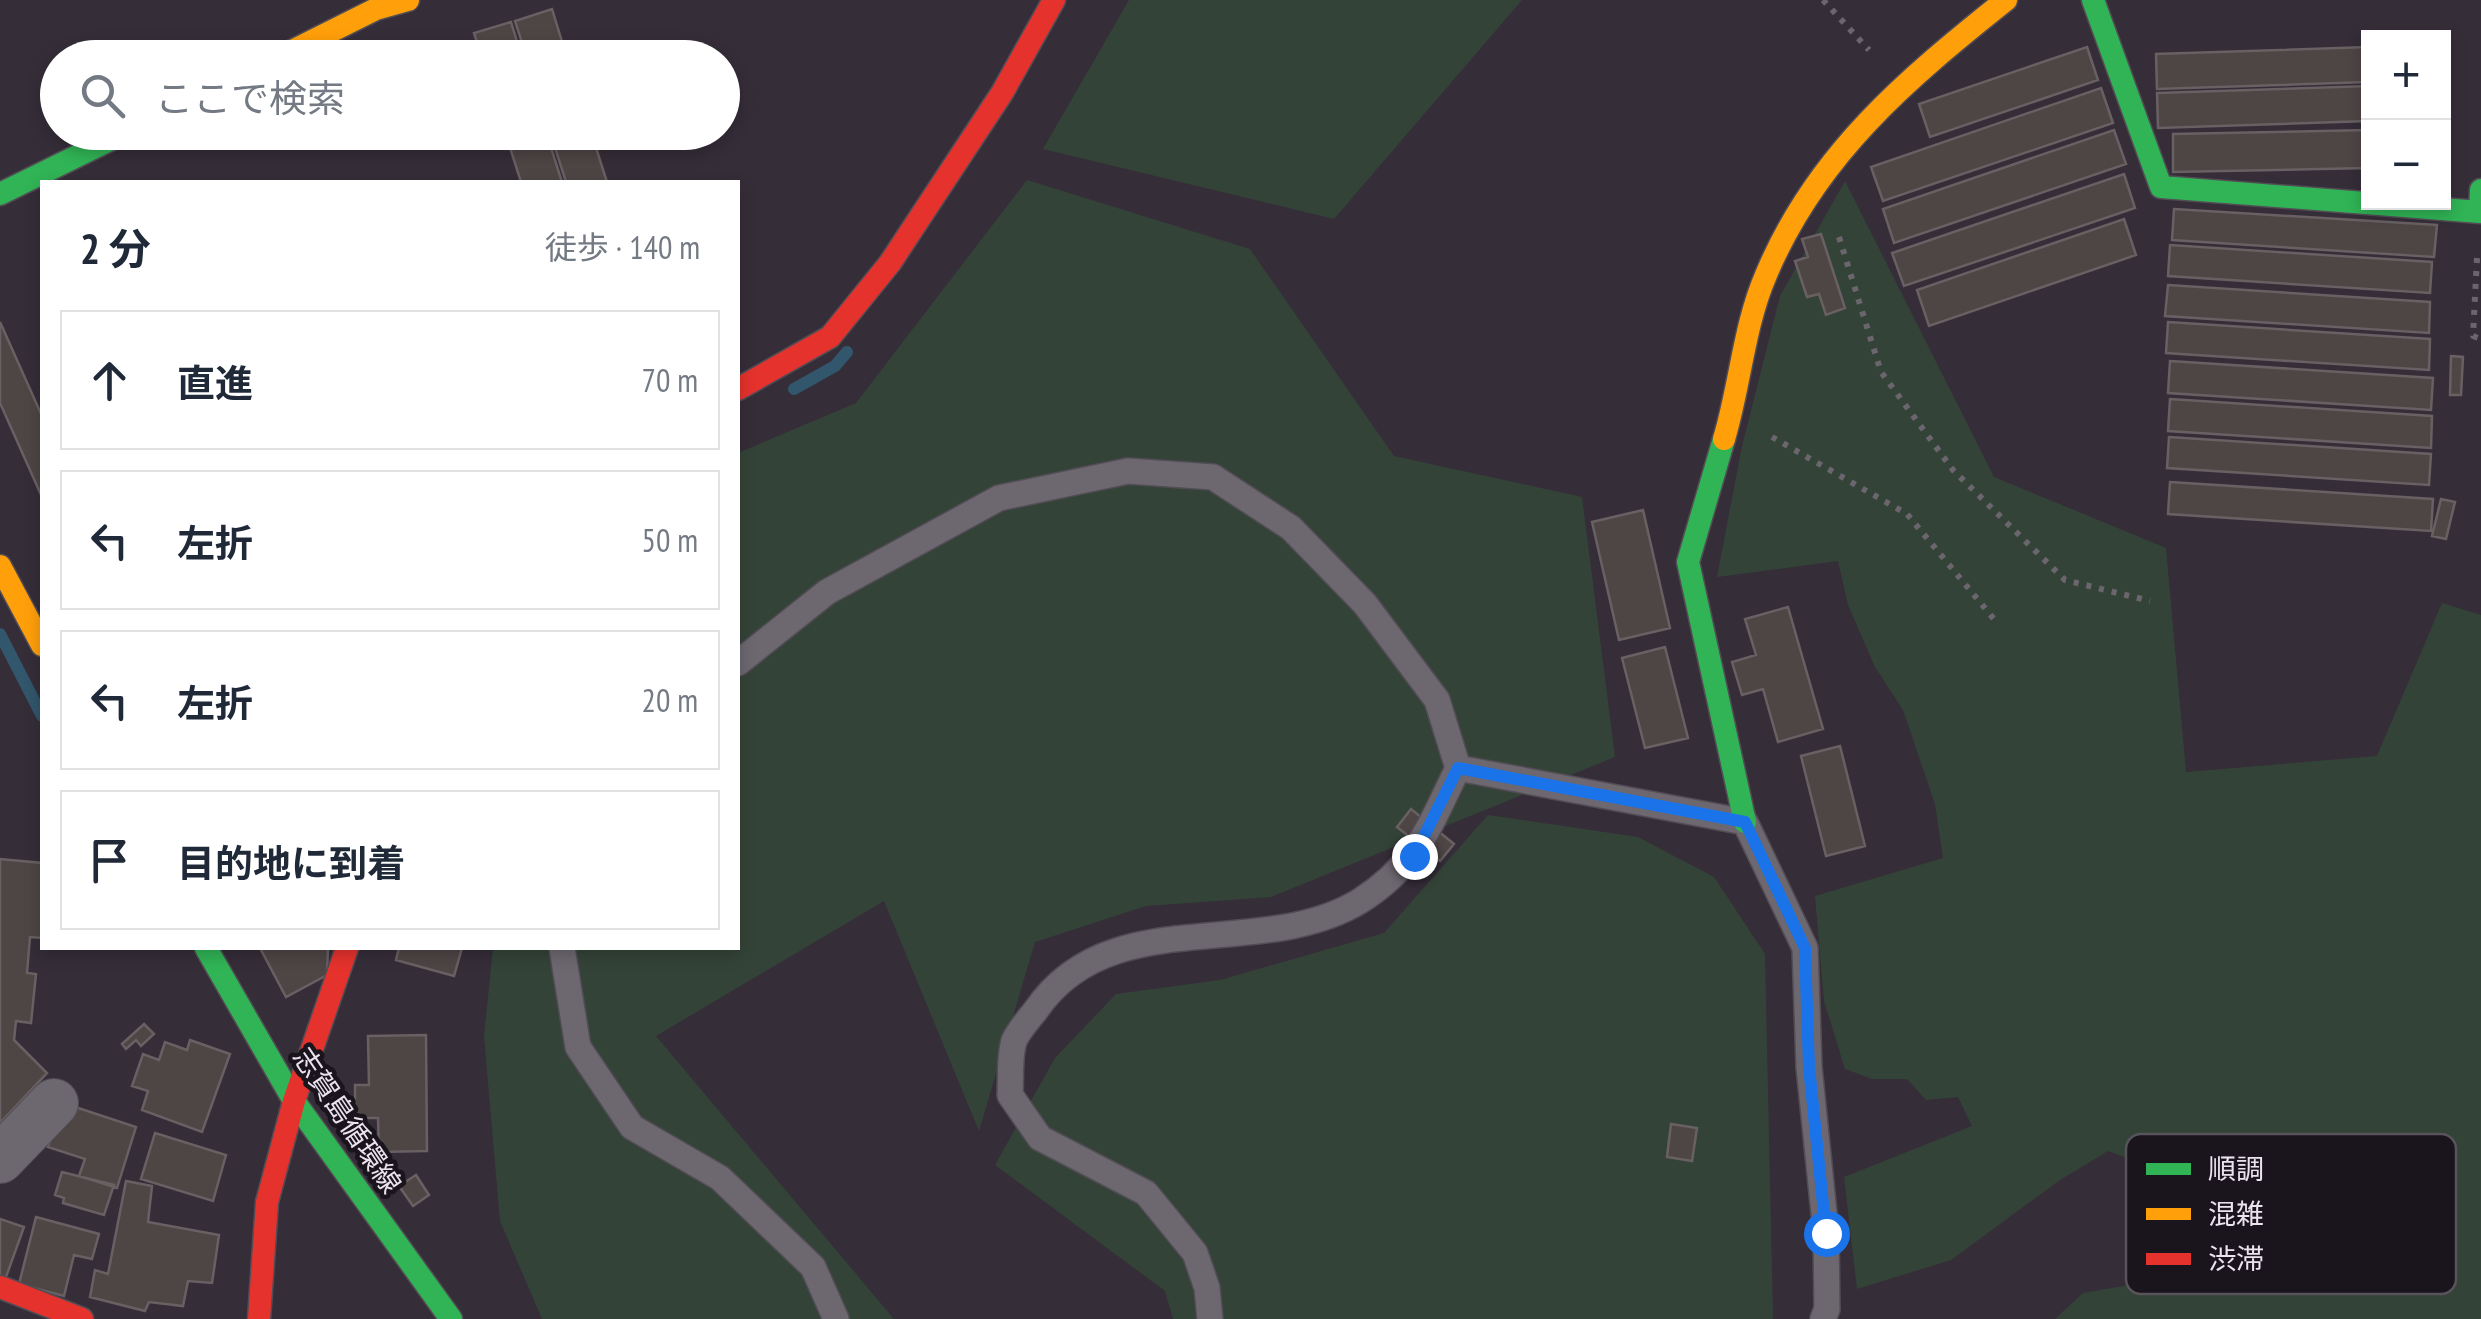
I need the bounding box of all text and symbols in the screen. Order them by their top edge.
map controls [2361,30,2451,210]
button: + [2361,30,2451,120]
search box [40,40,740,150]
icon: search [75,68,130,123]
text: ここで検索 [155,73,345,122]
button: − [2361,120,2451,210]
text: 2 分 [80,221,151,276]
text: 徒歩 · 140 m [545,226,700,268]
icon: ahead [82,353,137,408]
text: 直進 [177,358,253,407]
text: 70 m [642,359,698,401]
icon: left [82,513,137,568]
text: 左折 [177,518,253,567]
text: 50 m [642,519,698,561]
icon: left [82,673,137,728]
text: 左折 [177,678,253,727]
text: 20 m [642,679,698,721]
icon: arrive [82,833,137,888]
route end [1392,834,1438,880]
text: 目的地に到着 [177,838,405,887]
street label: 志賀島循環線 [286,1040,410,1200]
legend [2126,1134,2456,1294]
text: 順調 [2208,1150,2264,1187]
text: 混雑 [2208,1195,2264,1232]
route start [1804,1211,1850,1257]
text: 渋滞 [2208,1240,2264,1277]

